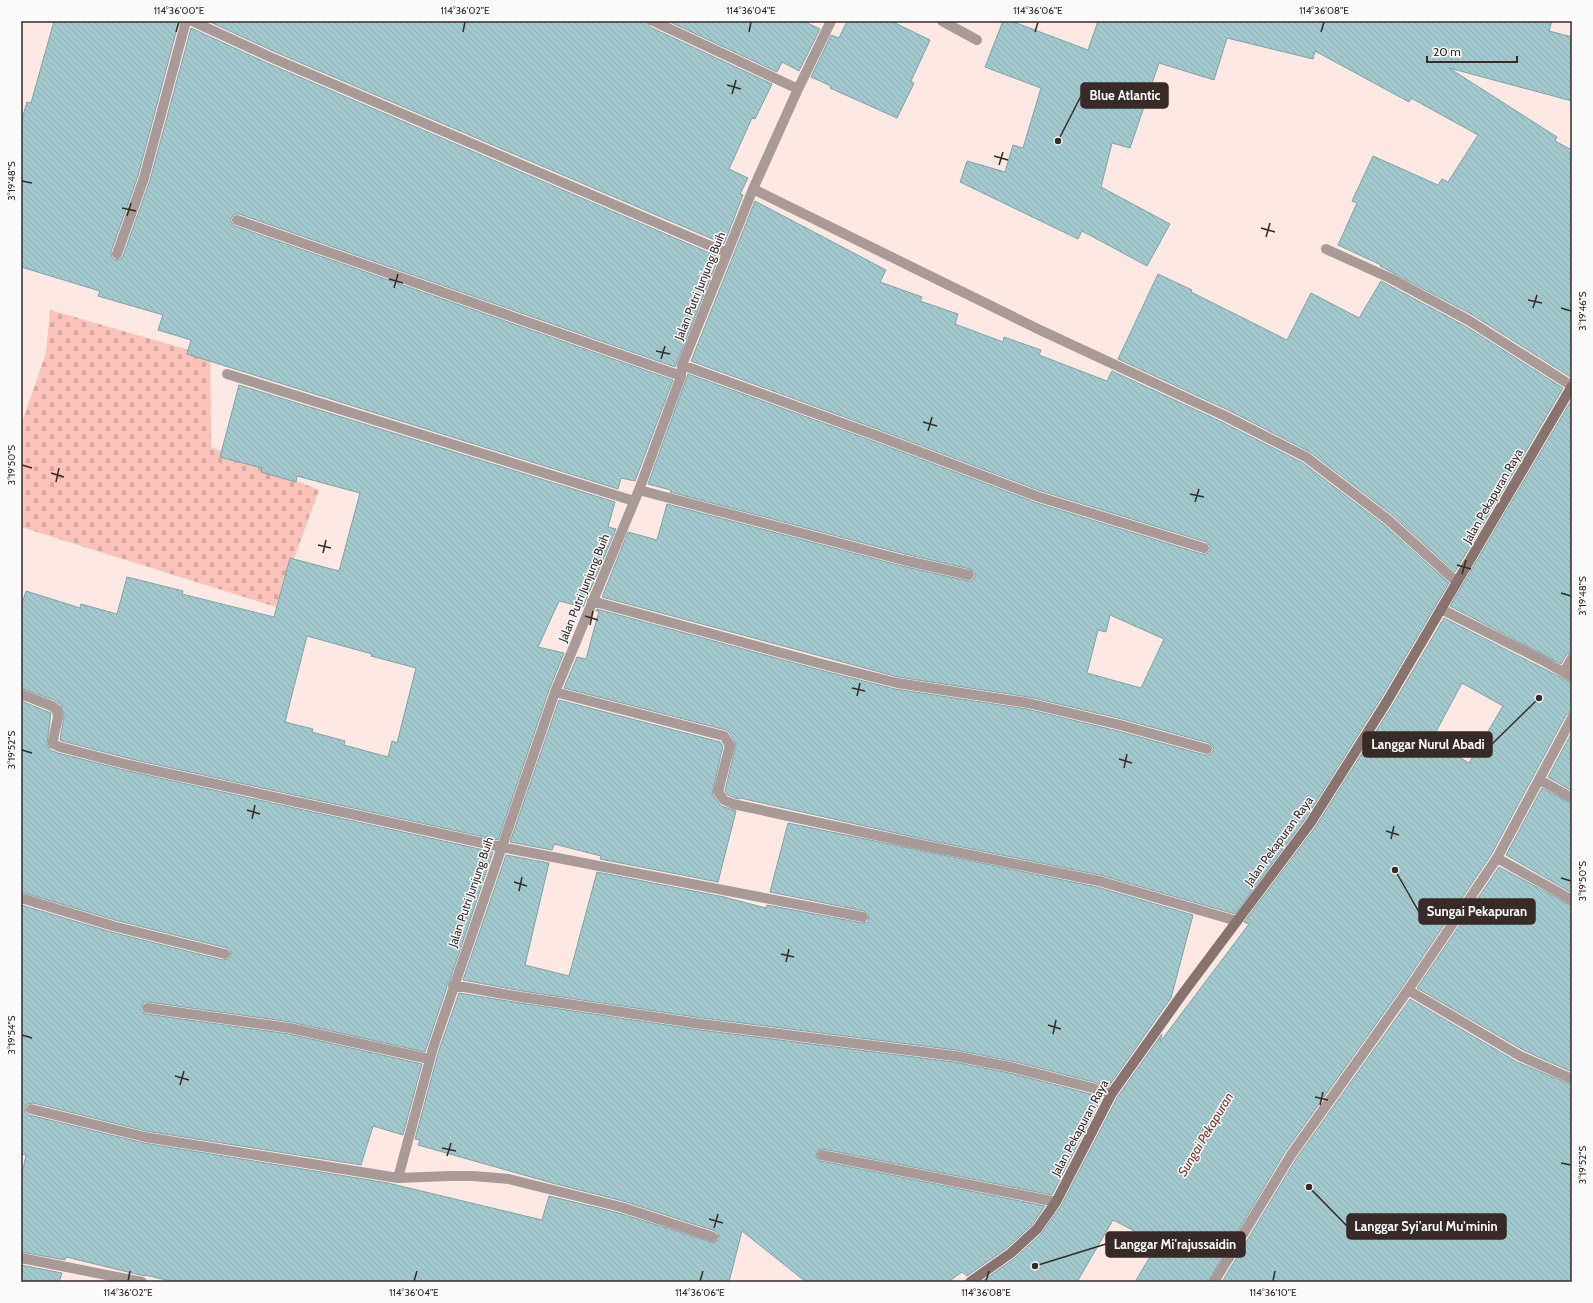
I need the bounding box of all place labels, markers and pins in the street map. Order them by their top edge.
callout: Blue Atlantic [1081,83,1168,108]
callout: Langgar Nurul Abadi [1363,732,1492,757]
callout: Sungai Pekapuran [1419,899,1535,924]
callout: Langgar Syi'arul Mu'minin [1347,1214,1506,1239]
callout: Langgar Mi'rajussaidin [1106,1232,1245,1257]

